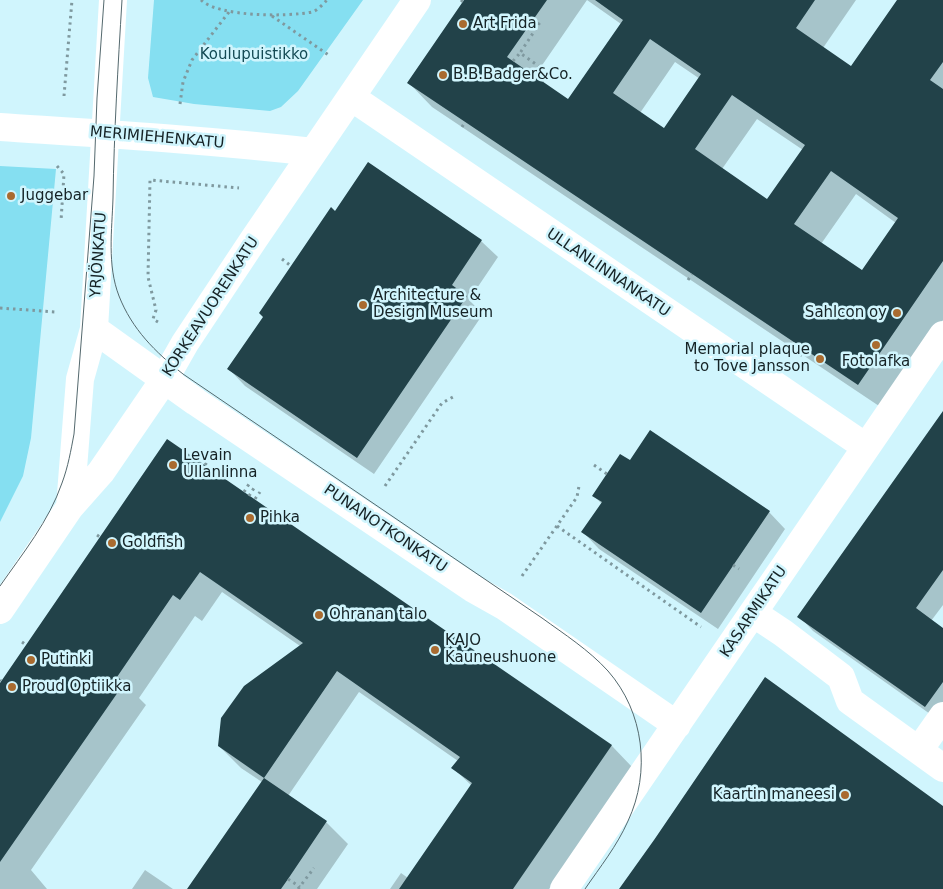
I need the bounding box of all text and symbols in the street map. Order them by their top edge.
place label: Art Frida [473,15,537,33]
marker: Art Frida [457,18,469,30]
park label: Koulupuistikko [200,46,308,64]
place label: B.B.Badger&Co. [453,66,573,84]
marker: B.B.Badger&Co. [437,69,449,81]
street label: MERIMIEHENKATU [89,123,225,153]
place label: Juggebar [21,187,88,205]
marker: Juggebar [5,190,17,202]
street label: YRJÖNKATU [87,212,111,298]
street label: ULLANLINNANKATU [543,225,673,321]
street label: KORKEAVUORENKATU [159,234,263,380]
place label: Architecture & Design Museum [373,287,493,322]
marker: Architecture & Design Museum [357,299,369,311]
place label: Sahlcon oy [805,304,887,322]
marker: Sahlcon oy [891,307,903,319]
marker: Fotolafka [870,339,882,351]
place label: Memorial plaque to Tove Jansson [684,341,810,376]
marker: Memorial plaque to Tove Jansson [814,353,826,365]
place label: Fotolafka [842,353,910,371]
place label: Levain Ullanlinna [183,447,258,482]
marker: Levain Ullanlinna [167,459,179,471]
street label: PUNANOTKONKATU [320,481,450,577]
place label: Pihka [260,509,300,527]
marker: Pihka [244,512,256,524]
place label: Goldfish [122,534,183,552]
marker: Goldfish [106,537,118,549]
street label: KASARMIKATU [717,563,791,661]
place label: Ohranan talo [329,606,427,624]
marker: Ohranan talo [313,609,325,621]
place label: KAJO Kauneushuone [445,632,556,667]
marker: KAJO Kauneushuone [429,644,441,656]
place label: Putinki [41,651,92,669]
marker: Putinki [25,654,37,666]
place label: Proud Optiikka [22,678,131,696]
marker: Proud Optiikka [6,681,18,693]
place label: Kaartin maneesi [713,786,835,804]
marker: Kaartin maneesi [839,789,851,801]

